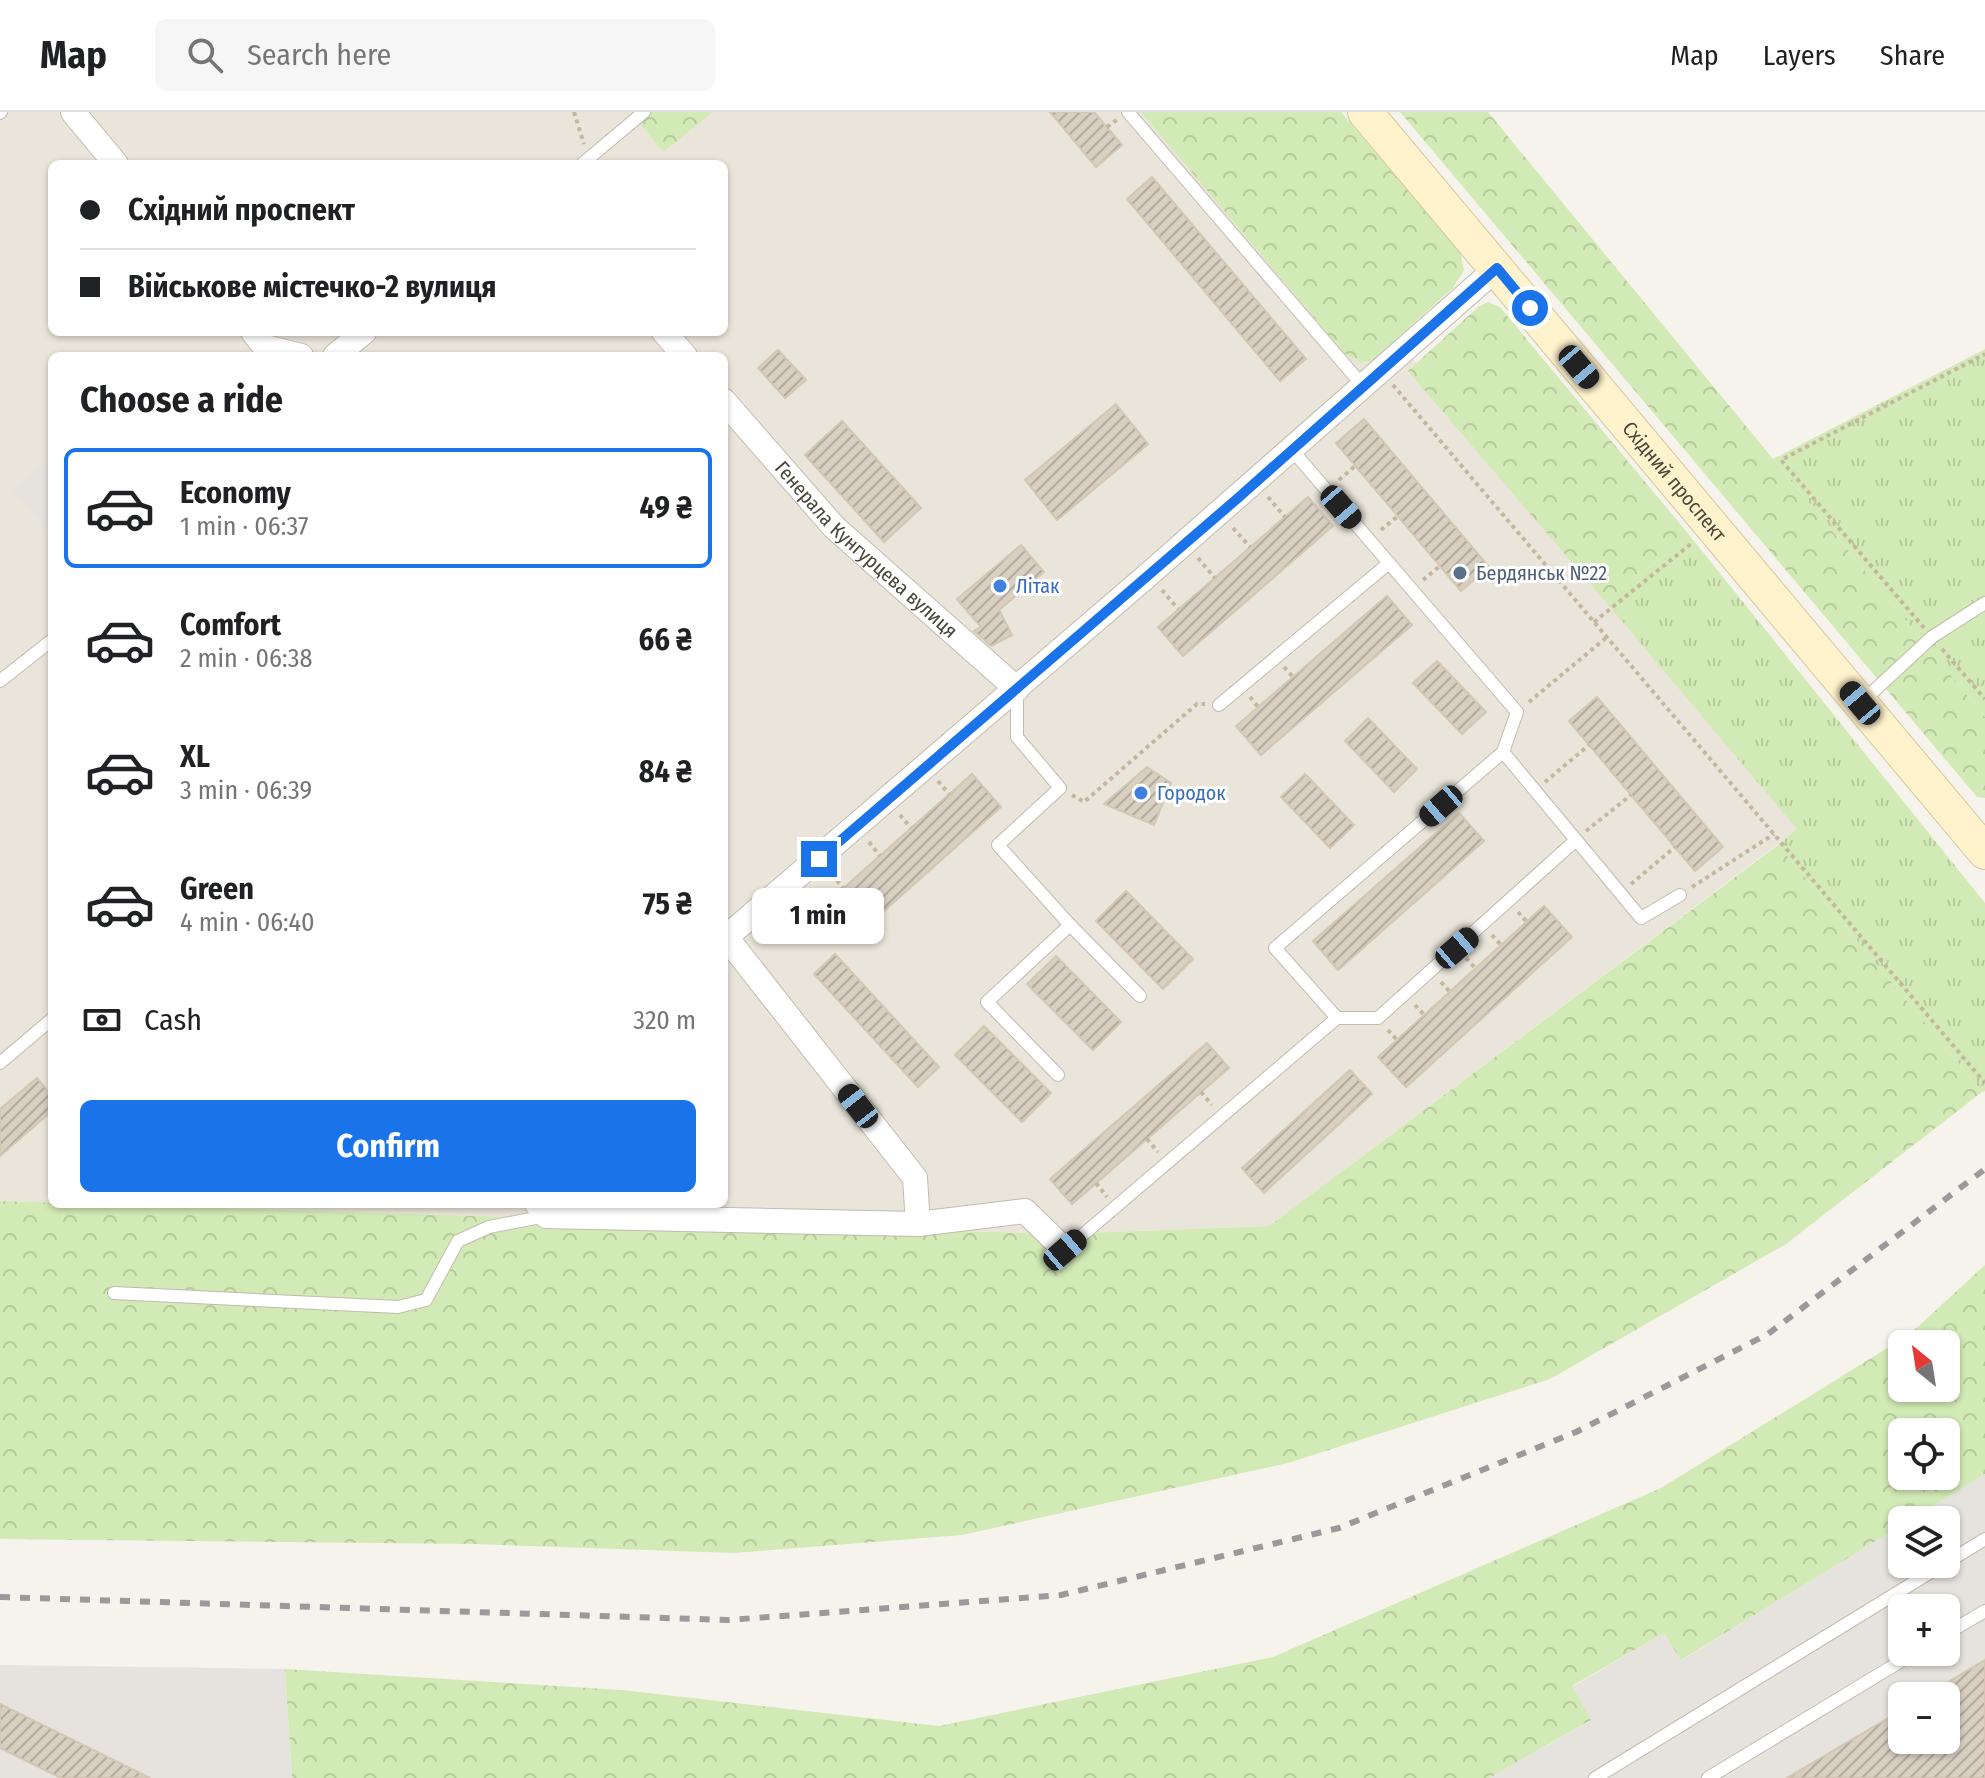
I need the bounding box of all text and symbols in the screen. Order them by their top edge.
search box [155,19,715,91]
text: Map [40,32,107,78]
icon: search [183,33,227,77]
text: Search here [247,37,391,73]
text: Map [1670,39,1719,72]
text: Layers [1763,39,1836,72]
text: Share [1880,39,1945,72]
text: Східний проспект [128,192,355,228]
text: Військове містечко-2 вулиця [128,269,496,305]
route start [1512,290,1548,326]
car [1554,341,1604,393]
text: Choose a ride [80,378,283,422]
street label: Східний проспект [1617,417,1732,547]
street label: Генерала Кунгурцева вулиця [770,456,963,643]
icon: car [84,472,156,544]
text: Economy [180,475,291,511]
car [1316,481,1366,533]
text: 49 ₴ [640,490,692,526]
text: 1 min · 06:37 [180,511,309,542]
place label: Бердянськ №22 [1476,561,1607,585]
marker: Бердянськ №22 [1451,564,1469,582]
place label: Літак [1016,574,1060,598]
marker: Літак [991,577,1009,595]
icon: car [84,604,156,676]
text: Comfort [180,607,281,643]
text: 66 ₴ [639,622,692,658]
text: 2 min · 06:38 [180,643,312,674]
car [1835,677,1885,729]
icon: car [84,736,156,808]
text: XL [180,739,210,775]
text: 84 ₴ [639,754,692,790]
text: 3 min · 06:39 [180,775,312,806]
place label: Городок [1157,781,1226,805]
car [1415,781,1467,831]
marker: Городок [1132,784,1150,802]
route end [801,841,837,877]
icon: car [84,868,156,940]
text: Green [180,871,254,907]
text: 75 ₴ [643,886,692,922]
callout: 1 min [753,887,885,943]
text: 1 min [790,900,846,931]
text: 4 min · 06:40 [180,907,315,938]
car [1431,923,1483,973]
icon: cash [80,998,124,1042]
text: Cash [144,1002,202,1038]
text: 320 m [633,1005,696,1036]
car [834,1080,882,1132]
button: Confirm [80,1100,696,1192]
car [1039,1225,1091,1275]
north arrow [1888,1330,1960,1402]
map controls [1888,1330,1960,1754]
button: locate [1888,1418,1960,1490]
button: layers [1888,1506,1960,1578]
button: + [1888,1594,1960,1666]
button: − [1888,1682,1960,1754]

